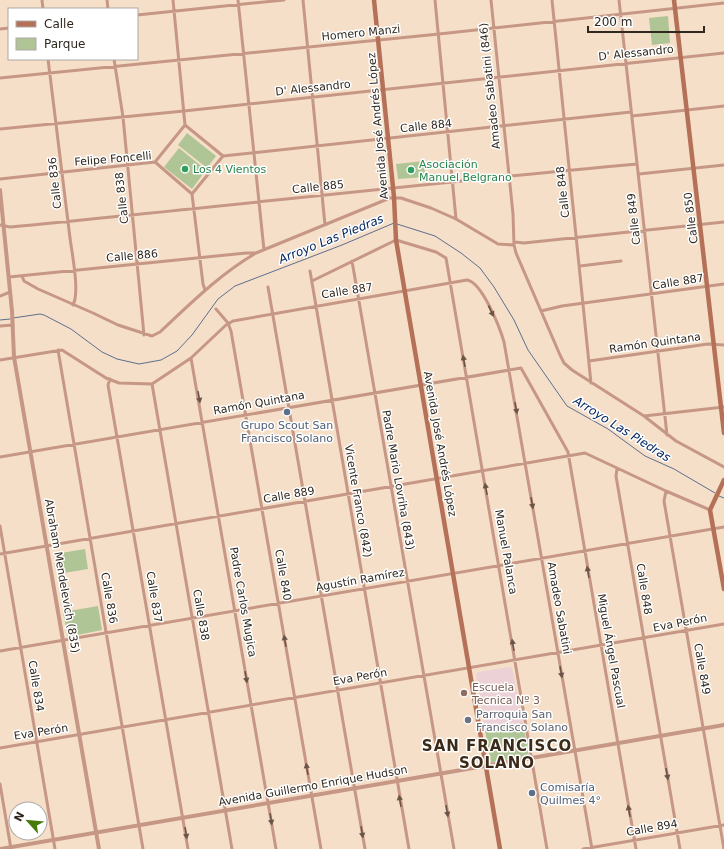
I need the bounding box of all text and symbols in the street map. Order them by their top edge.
legend [8,8,138,60]
scale bar [588,8,704,34]
text: 200 m [594,15,632,29]
text: Calle [44,17,74,31]
street label: Homero Manzi [321,22,401,44]
street label: Amadeo Sabatini (846) [477,22,503,150]
text: Parque [44,37,85,51]
street label: D' Alessandro [598,43,674,63]
street label: Avenida José Andrés López [365,52,391,200]
street label: D' Alessandro [275,78,351,98]
street label: Calle 884 [400,117,452,135]
street label: Felipe Foncelli [74,149,152,169]
street label: Calle 836 [46,157,64,209]
place label: Asociación Manuel Belgrano [419,158,512,184]
place label: Los 4 Vientos [193,163,267,176]
marker: Los 4 Vientos [180,164,190,174]
marker: Asociación Manuel Belgrano [406,165,416,175]
street label: Calle 848 [554,166,572,218]
street label: Calle 838 [113,172,131,224]
street label: Calle 885 [292,178,344,196]
street label: Calle 850 [681,192,701,244]
street label: Calle 849 [625,193,643,245]
water label: Arroyo Las Piedras [276,212,385,267]
street label: Calle 886 [106,247,158,265]
street label: Calle 887 [651,272,705,292]
street label: Calle 887 [320,281,374,301]
one-way arrow [488,306,494,317]
street label: Ramón Quintana [608,330,702,356]
one-way arrow [461,355,467,367]
street label: Avenida José Andrés López [421,370,459,518]
street label: Ramón Quintana [212,389,306,417]
one-way arrow [196,391,202,403]
water label: Arroyo Las Piedras [570,393,673,465]
one-way arrow [513,402,519,414]
marker: Grupo Scout San Francisco Solano [282,407,292,417]
street label: Padre Mario Lovriha (843) [379,409,417,551]
place label: Grupo Scout San Francisco Solano [241,419,333,445]
street label: Vicente Franco (842) [342,444,374,558]
one-way arrow [483,483,489,495]
street label: Calle 889 [262,484,316,506]
one-way arrow [530,497,536,509]
street label: Abraham Mendelevich (835) [42,498,82,654]
street label: Manuel Palanca [492,509,520,595]
street label: Padre Carlos Mugica [227,546,259,658]
street label: Calle 840 [272,548,294,602]
street label: Amadeo Sabatini [544,561,574,655]
street label: Calle 848 [634,562,654,616]
street label: Agustín Ramírez [315,566,406,594]
one-way arrow [585,566,591,578]
street label: Calle 837 [144,570,164,624]
street label: Calle 836 [98,571,120,625]
street label: Calle 838 [190,588,212,642]
street label: Miguel Ángel Pascual [595,593,627,709]
street label: Eva Perón [652,611,708,635]
one-way arrow [282,635,288,647]
one-way arrow [509,639,515,651]
street label: Calle 849 [691,642,713,696]
street label: Calle 834 [26,659,46,713]
street label: Eva Perón [332,666,388,688]
one-way arrow [558,666,564,678]
one-way arrow [243,671,249,683]
place label: Escuela Tecnica Nº 3 [471,681,540,707]
marker: Escuela Tecnica Nº 3 [459,688,469,698]
place label: Parroquia San Francisco Solano [476,708,568,734]
marker: Parroquia San Francisco Solano [463,715,473,725]
street label: Eva Perón [13,721,69,743]
district label: SAN FRANCISCO SOLANO [422,737,572,772]
street label: Avenida Guillermo Enrique Hudson [218,763,408,809]
one-way arrow [304,763,310,775]
one-way arrow [664,768,670,780]
place label: Comisaría Quilmes 4° [540,781,601,807]
marker: Comisaría Quilmes 4° [527,788,537,798]
one-way arrow [397,795,403,807]
north arrow [8,801,48,841]
one-way arrow [626,804,632,817]
one-way arrow [444,805,450,817]
text: N [12,810,27,824]
one-way arrow [268,812,274,825]
street label: Calle 894 [625,817,679,839]
one-way arrow [359,826,365,838]
one-way arrow [183,827,189,839]

